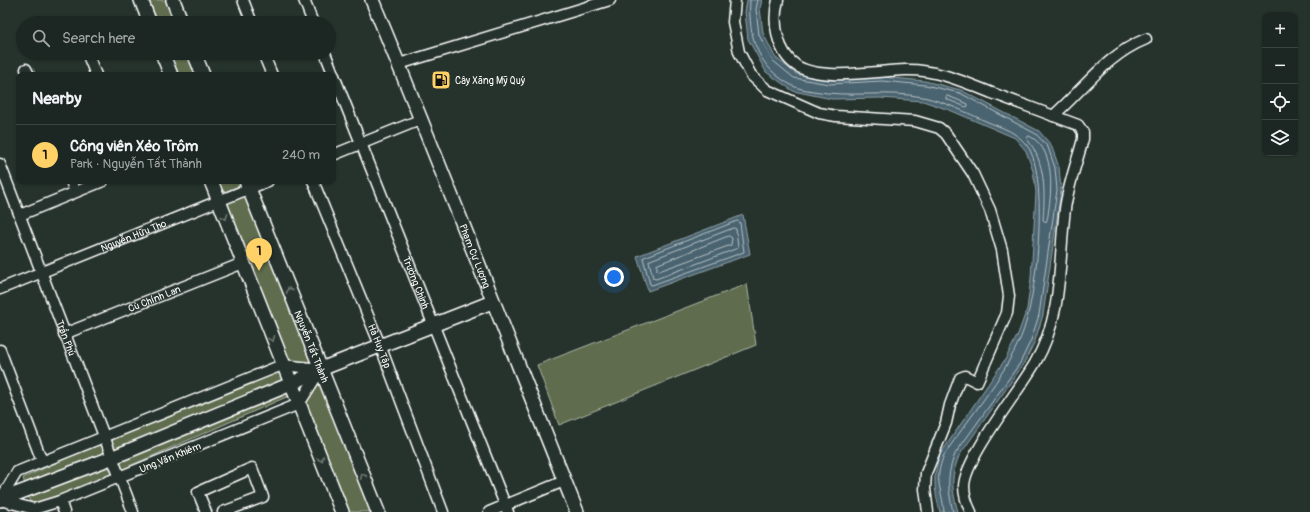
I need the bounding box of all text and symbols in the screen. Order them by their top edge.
map controls [1262,12,1298,156]
button: + [1262,12,1298,48]
search box [16,16,336,60]
icon: search [30,27,52,49]
text: Search here [62,29,135,48]
button: − [1262,48,1298,84]
fuel station icon: Cây Xăng Mỹ Quý [430,69,452,91]
place label: Cây Xăng Mỹ Quý [455,75,526,87]
button: locate [1262,84,1298,120]
text: Nearby [32,88,81,109]
button: layers [1262,120,1298,156]
text: Công viên Xẻo Trôm [70,137,198,156]
text: 1 [42,147,48,163]
text: 240 m [282,147,320,163]
text: Park · Nguyễn Tất Thành [70,156,202,172]
one-way arrow [221,214,229,221]
street label: Nguyễn Hữu Thọ [99,217,169,255]
street label: Phạm Cự Lượng [456,222,493,290]
pin: 1 [246,238,272,271]
street label: Trường Chinh [400,255,432,311]
your location [604,267,624,287]
street label: Cù Chính Lan [127,283,183,315]
one-way arrow [286,286,294,293]
street label: Nguyễn Tất Thành [291,309,331,385]
street label: Trần Phú [53,319,78,358]
street label: Hà Huy Tập [365,322,393,370]
one-way arrow [268,335,276,342]
street label: Ung Văn Khiêm [138,440,203,476]
one-way arrow [317,456,325,463]
one-way arrow [360,472,368,479]

